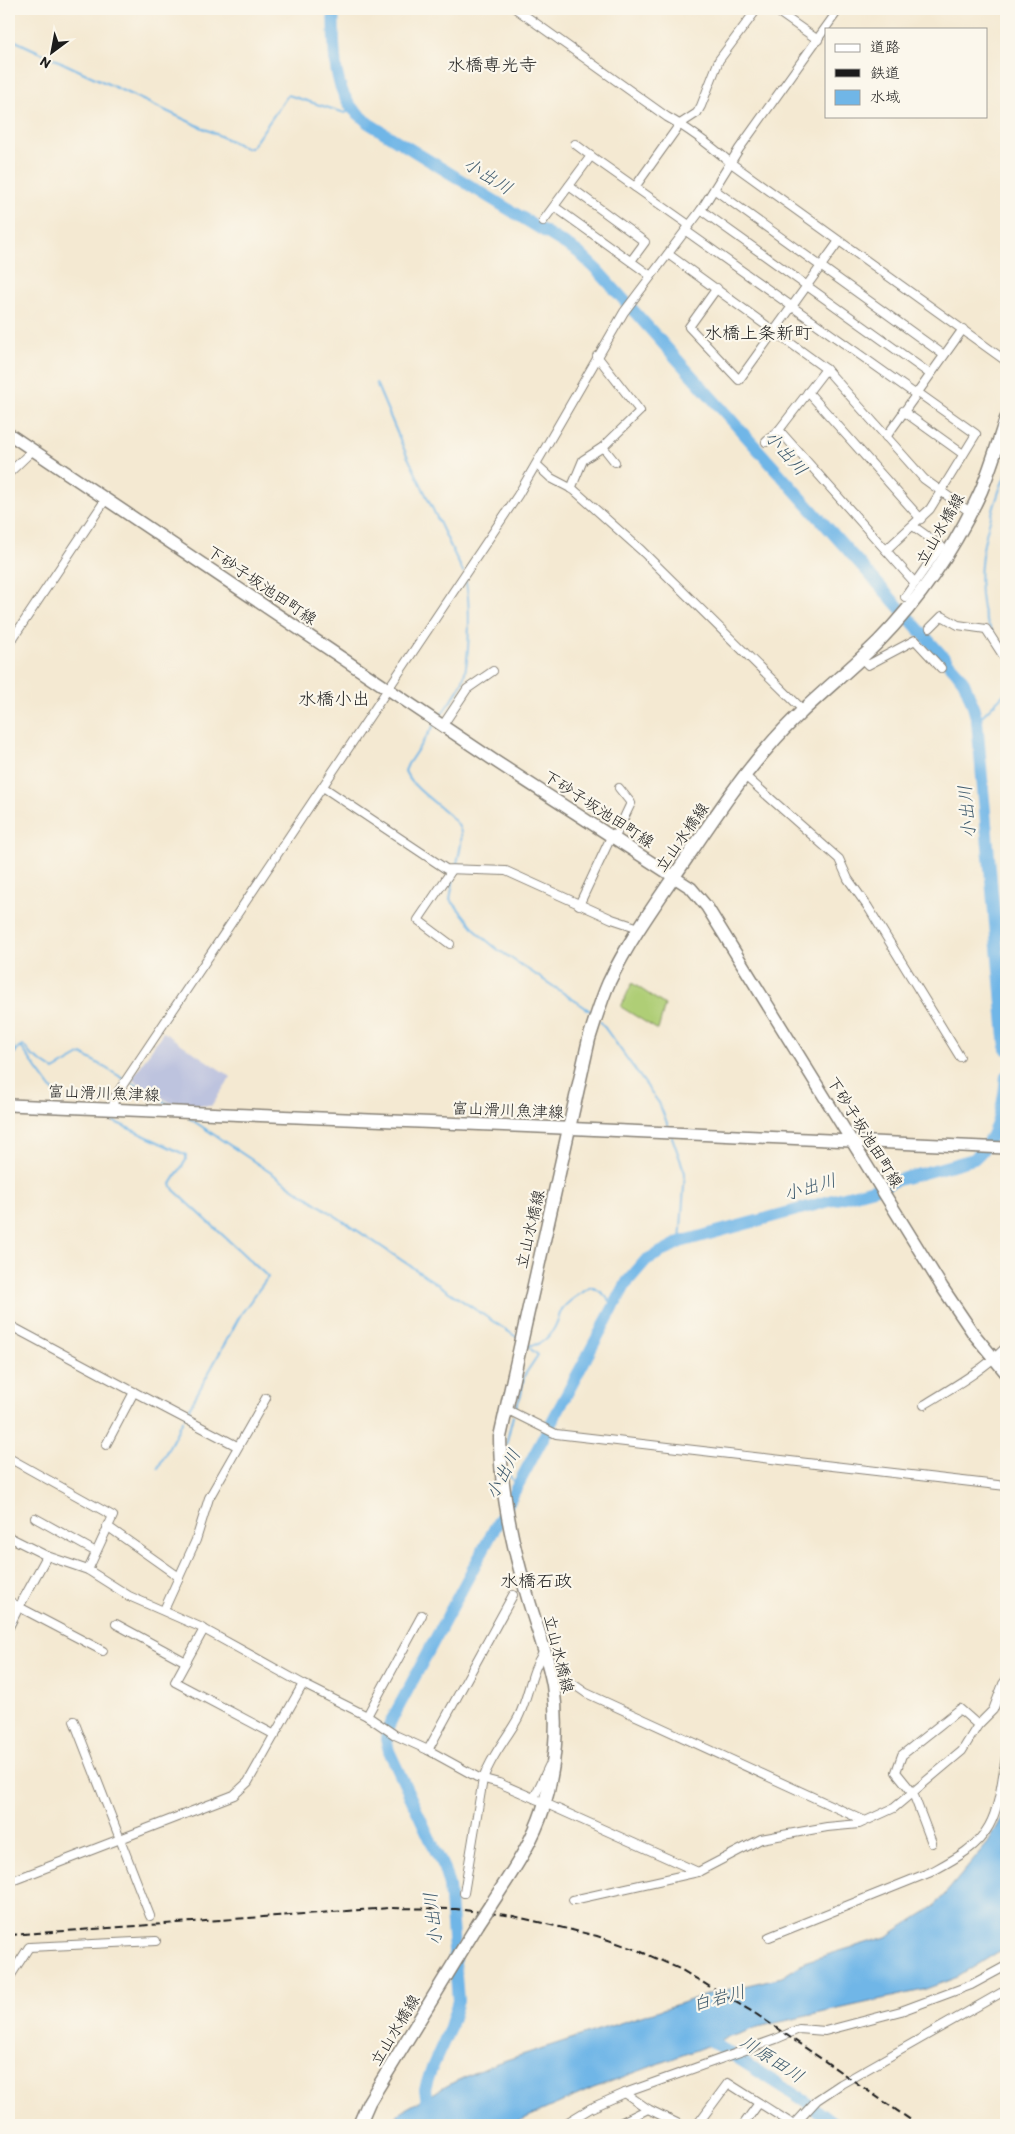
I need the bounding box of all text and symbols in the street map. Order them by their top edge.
north arrow [28,28,78,78]
legend [825,28,988,118]
text: 道路 [870,38,900,56]
text: N [37,53,54,72]
district label: 水橋専光寺 [447,54,537,76]
text: 鉄道 [870,64,900,82]
text: 水域 [870,88,900,106]
water label: 小出川 [459,152,517,200]
district label: 水橋上条新町 [704,322,812,344]
water label: 小出川 [760,426,812,480]
street label: 立山水橋線 [912,490,968,568]
street label: 下砂子坂池田町線 [204,541,320,629]
district label: 水橋小出 [298,688,370,710]
street label: 下砂子坂池田町線 [540,766,658,852]
water label: 小出川 [954,784,980,840]
street label: 立山水橋線 [651,799,713,875]
street label: 下砂子坂池田町線 [823,1073,907,1191]
street label: 富山滑川魚津線 [48,1082,160,1104]
street label: 富山滑川魚津線 [452,1099,564,1121]
water label: 小出川 [781,1169,839,1205]
street label: 立山水橋線 [512,1188,548,1270]
water label: 小出川 [481,1445,525,1503]
district label: 水橋石政 [500,1570,572,1592]
street label: 立山水橋線 [540,1613,578,1695]
water label: 小出川 [419,1891,447,1947]
water label: 白岩川 [690,1980,748,2016]
street label: 立山水橋線 [366,1991,424,2069]
water label: 川原田川 [736,2030,808,2088]

